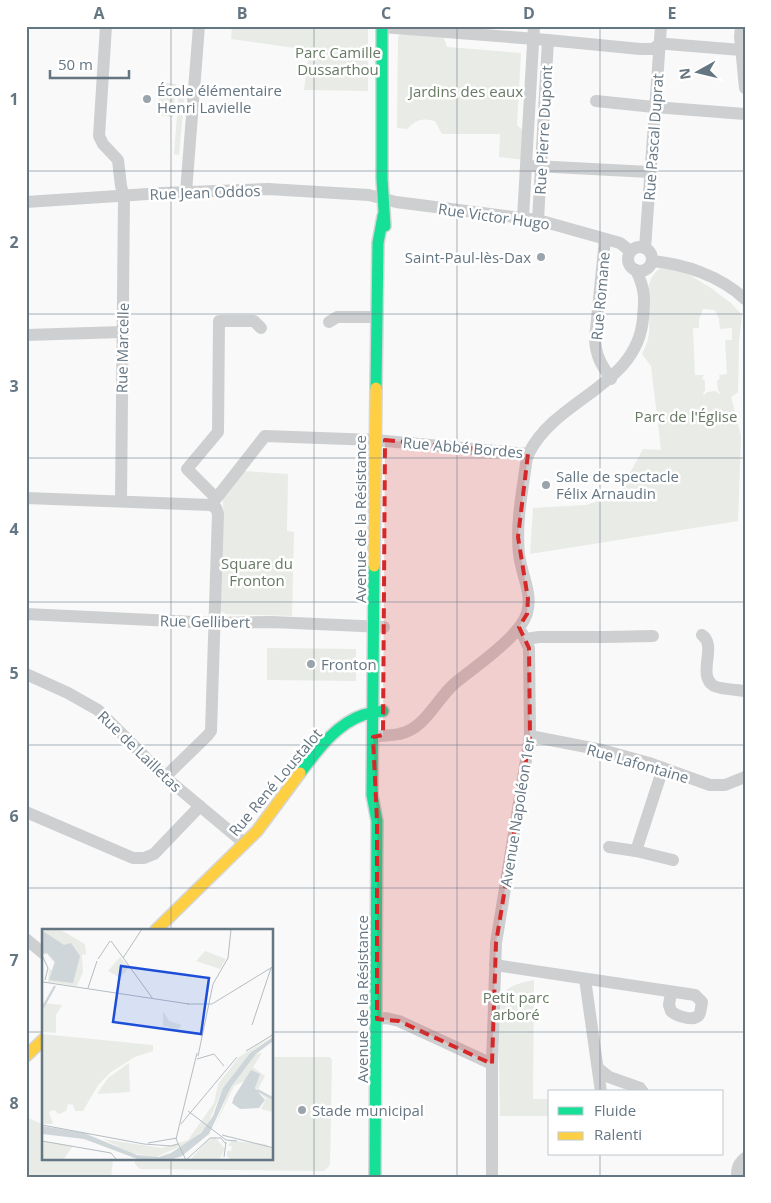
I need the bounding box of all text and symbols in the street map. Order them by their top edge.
text: A [93,2,105,24]
text: B [237,2,247,24]
text: C [381,2,391,24]
text: D [523,2,535,24]
text: E [668,2,677,24]
park label: Parc Camille Dussarthou [295,42,381,79]
scale bar [50,48,129,80]
north arrow [674,48,724,98]
text: 50 m [58,54,93,74]
street label: Rue Pierre Dupont [530,65,556,195]
text: N [674,67,695,81]
street label: Rue Pascal Duprat [639,73,667,201]
place label: École élémentaire Henri Lavielle [157,80,282,117]
park label: Jardins des eaux [407,81,523,101]
text: 1 [9,88,19,110]
marker: École élémentaire Henri Lavielle [141,93,153,105]
street label: Rue Jean Oddos [149,180,261,204]
street label: Rue Victor Hugo [437,198,551,234]
text: 2 [9,231,19,253]
place label: Saint-Paul-lès-Dax [405,247,531,267]
marker: Saint-Paul-lès-Dax [535,251,547,263]
street label: Rue Romane [586,251,614,341]
street label: Rue Marcelle [111,303,133,393]
text: 3 [9,375,19,397]
park label: Parc de l'Église [635,406,737,426]
street label: Rue Abbé Bordes [402,432,524,462]
street label: Avenue de la Résistance [350,435,370,603]
place label: Salle de spectacle Félix Arnaudin [556,466,679,503]
marker: Salle de spectacle Félix Arnaudin [540,479,552,491]
text: 4 [9,518,19,540]
park label: Square du Fronton [221,553,293,590]
street label: Rue Gellibert [160,610,250,632]
place label: Fronton [321,654,377,674]
marker: Fronton [305,658,317,670]
text: 5 [9,662,19,684]
street label: Rue de Lailletas [94,706,186,796]
street label: Rue René Loustalot [224,724,326,840]
street label: Avenue Napoléon 1er [495,736,539,888]
street label: Rue Lafontaine [585,739,691,787]
text: 6 [9,805,19,827]
street label: Avenue de la Résistance [352,915,372,1083]
inset map [42,929,274,1160]
text: 7 [9,949,19,971]
park label: Petit parc arboré [483,987,549,1024]
legend [548,1090,724,1156]
text: 8 [9,1092,19,1114]
place label: Stade municipal [312,1100,424,1120]
text: Fluide [594,1100,636,1120]
marker: Stade municipal [296,1104,308,1116]
text: Ralenti [594,1124,642,1144]

